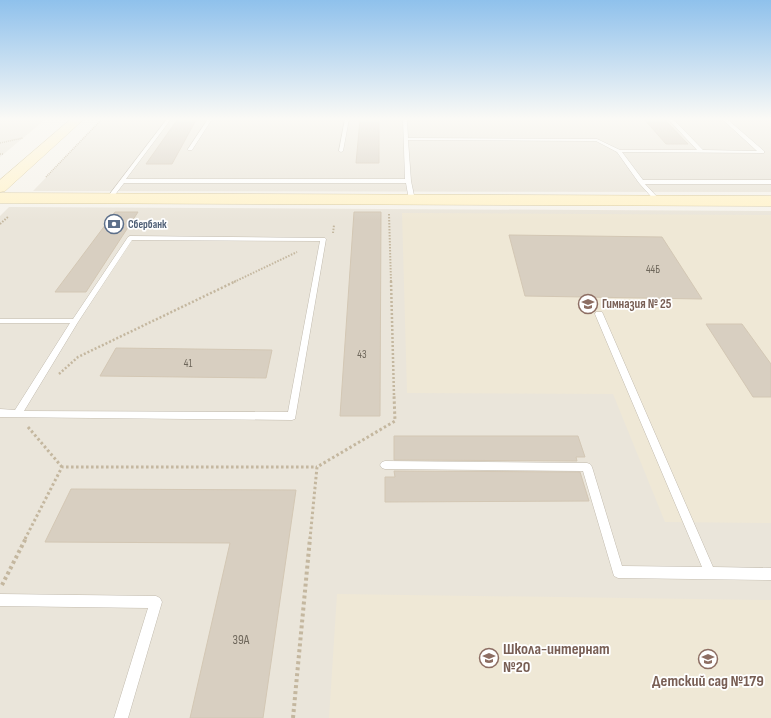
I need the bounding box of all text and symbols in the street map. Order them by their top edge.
bank icon: Сбербанк [103,213,125,235]
place label: Сбербанк [128,218,167,231]
house number: 44Б [646,263,660,276]
school or university icon: Гимназия № 25 [577,293,599,315]
place label: Гимназия № 25 [602,296,672,312]
house number: 43 [357,348,367,361]
house number: 41 [184,357,192,370]
house number: 39А [233,632,250,648]
place label: Школа-интернат №20 [503,640,610,677]
school or university icon: Школа-интернат №20 [478,647,500,669]
school or university icon: Детский сад №179 [697,648,719,670]
place label: Детский сад №179 [652,672,764,691]

